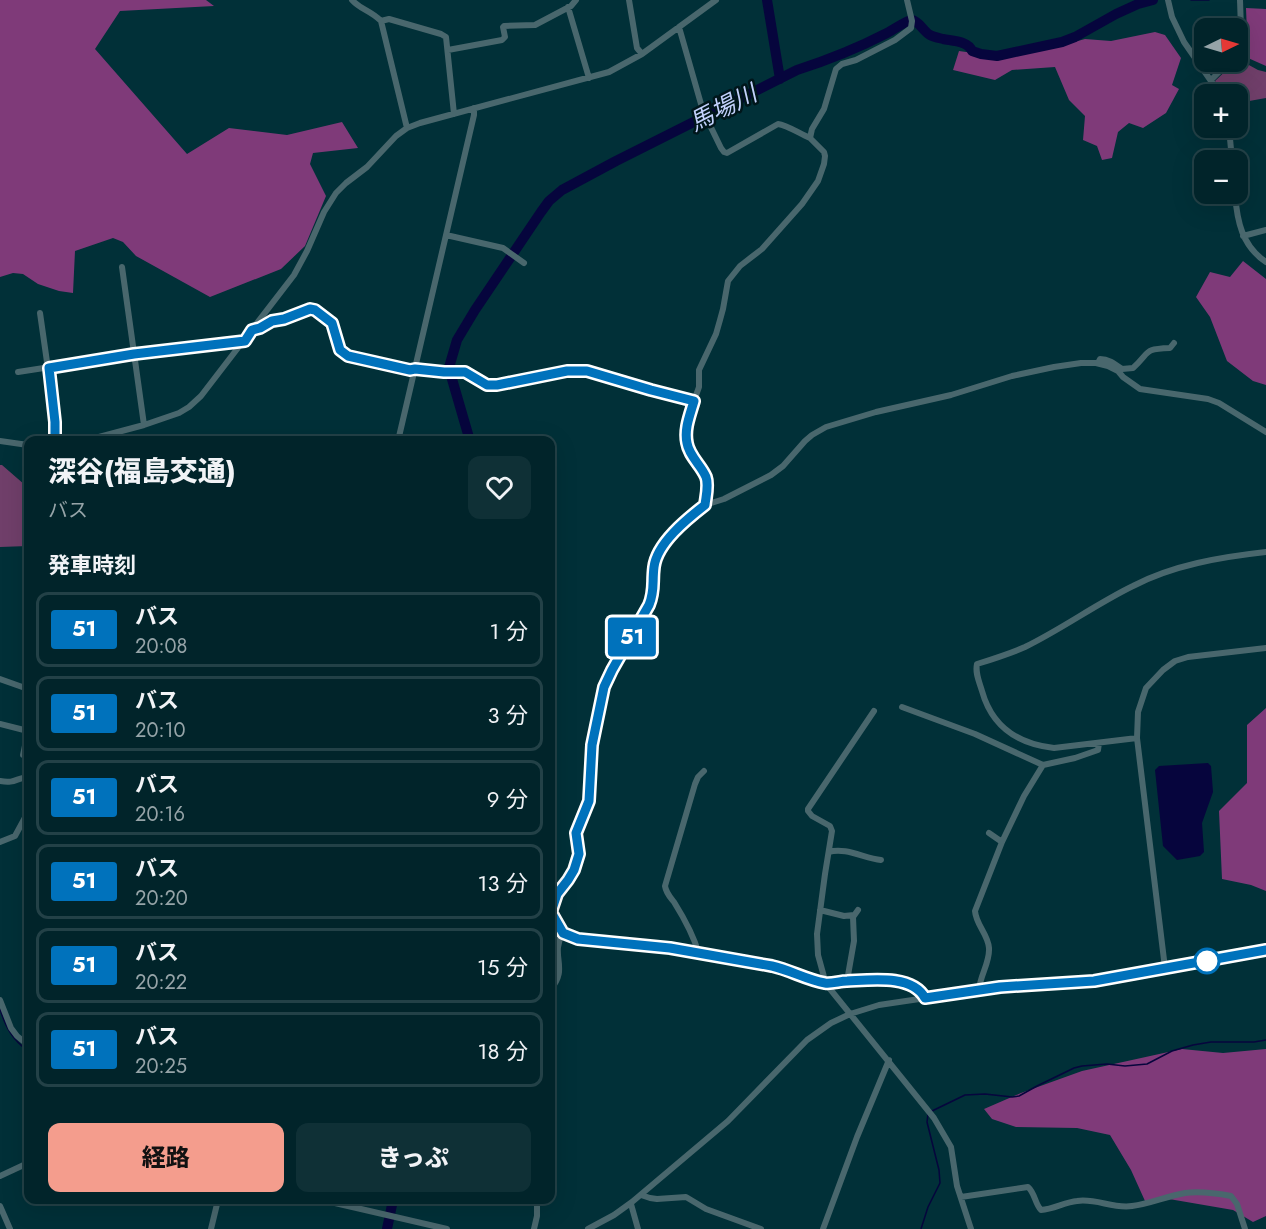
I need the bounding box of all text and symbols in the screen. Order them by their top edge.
north arrow [1194,18,1248,72]
map controls [1194,18,1248,204]
water label: 馬場川 [683,74,765,139]
button: + [1194,84,1248,138]
button: − [1194,150,1248,204]
text: 深谷(福島交通) [48,451,236,492]
button: heart [468,456,531,519]
text: バス [48,496,88,525]
text: 発車時刻 [48,549,136,581]
text: バス [135,600,179,632]
text: 51 [72,614,96,644]
text: 1 分 [489,615,528,647]
line badge: 51 [605,618,659,656]
text: 51 [620,622,644,652]
text: 20:08 [135,632,187,661]
text: バス [135,684,179,716]
text: 51 [72,698,96,728]
text: 3 分 [487,699,528,731]
text: 20:10 [135,716,185,745]
text: バス [135,768,179,800]
text: 51 [72,782,96,812]
text: 9 分 [487,783,528,815]
text: 20:16 [135,800,185,829]
text: バス [135,852,179,884]
text: 51 [72,866,96,896]
text: 13 分 [477,867,528,899]
text: 20:20 [135,884,188,913]
text: バス [135,936,179,968]
unlabelled marker [1194,948,1220,974]
text: 51 [72,950,96,980]
text: 15 分 [477,951,528,983]
text: 20:22 [135,968,187,997]
text: バス [135,1020,179,1052]
text: 51 [72,1034,96,1064]
text: 18 分 [477,1035,528,1067]
text: 20:25 [135,1052,187,1081]
button: 経路 [48,1123,284,1192]
button: きっぷ [296,1123,531,1192]

